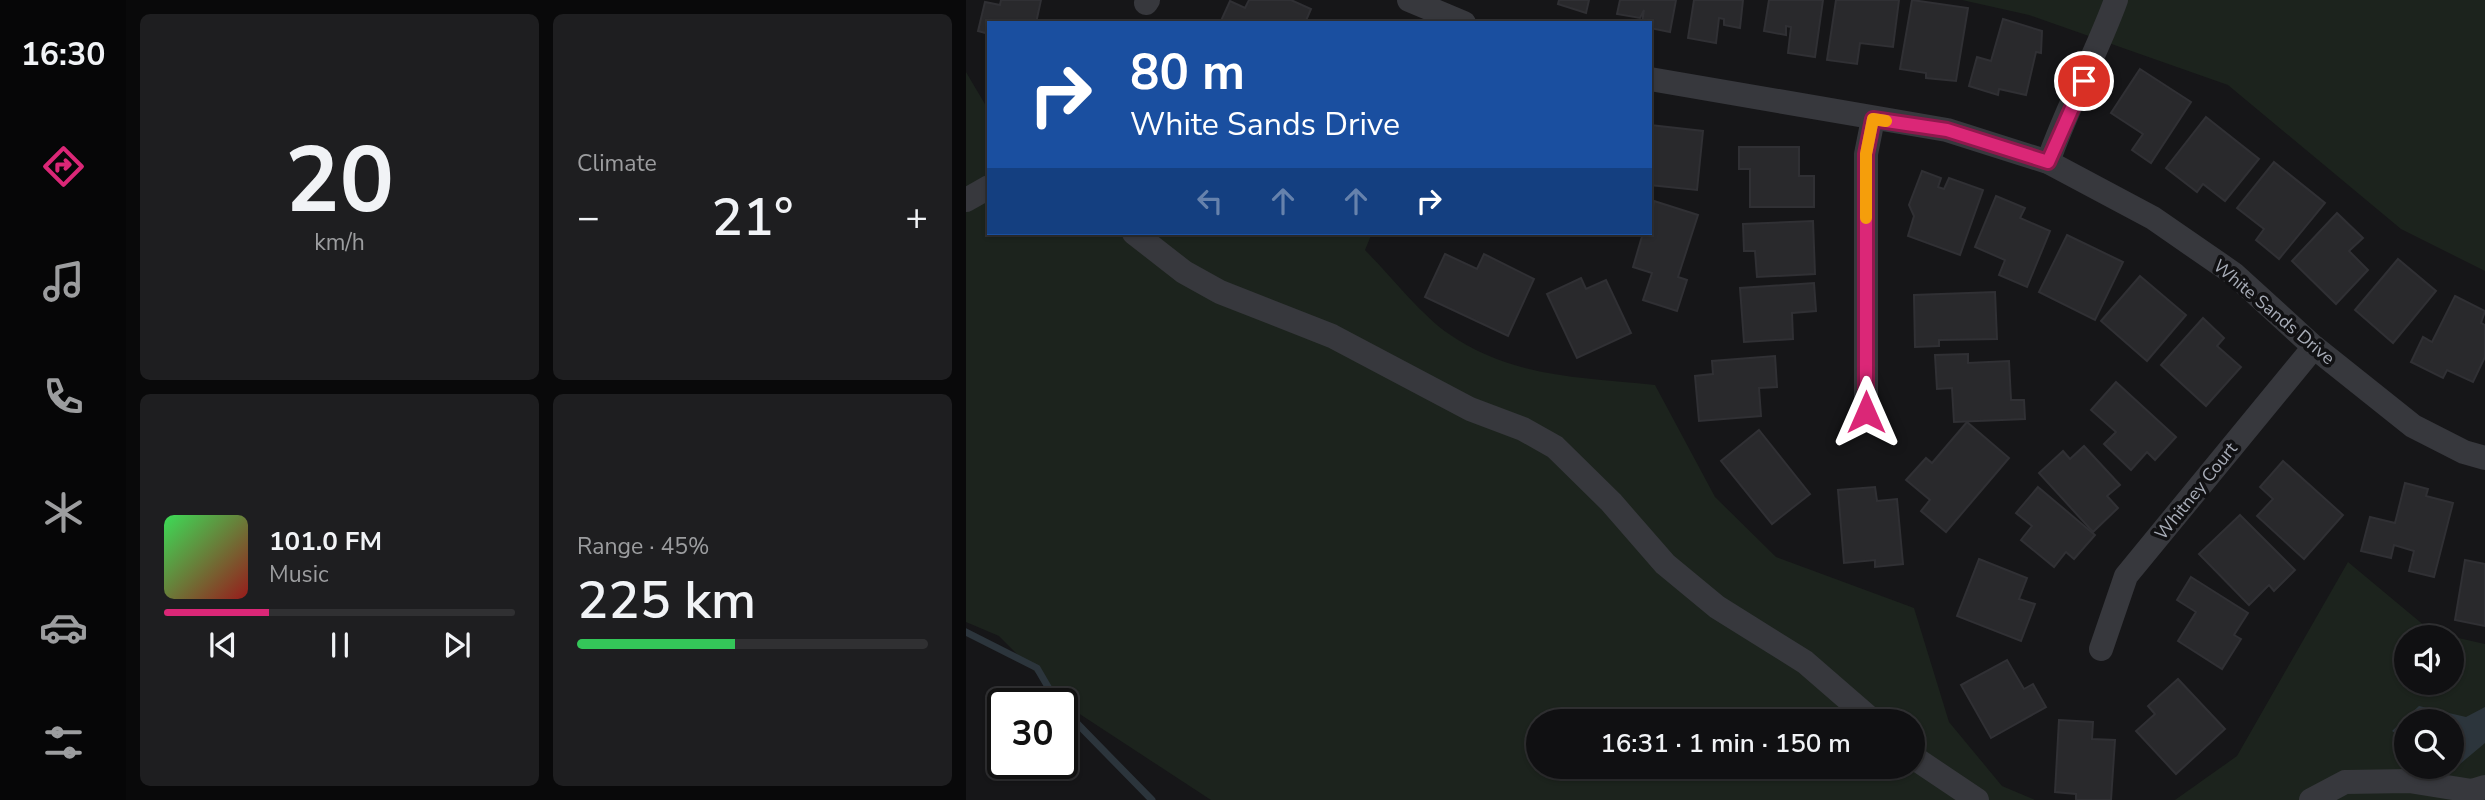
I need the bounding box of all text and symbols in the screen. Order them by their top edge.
text: 16:30 [21,33,105,76]
text: 80 m [1130,39,1245,106]
icon: right [1015,49,1106,140]
pin [2054,51,2114,111]
icon: arrive [2065,62,2103,100]
text: White Sands Drive [1130,103,1400,146]
text: 20 [285,119,394,243]
icon: directions [39,142,88,191]
text: Climate [577,148,657,179]
text: 21° [712,182,793,253]
icon: left [1191,182,1229,220]
icon: ahead [1264,182,1302,220]
icon: ahead [1337,182,1375,220]
icon: right [1410,182,1448,220]
text: − [577,192,600,243]
text: + [905,192,928,243]
text: km/h [314,227,365,258]
street label: White Sands Drive [2208,254,2340,370]
icon: music [39,257,88,306]
icon: phone [39,372,88,421]
position arrow [1829,375,1903,449]
street label: Whitney Court [2149,437,2243,545]
icon: climate [39,488,88,537]
text: 101.0 FM [269,524,382,559]
text: Range · 45% [577,531,709,562]
text: Music [269,559,329,590]
text: 225 km [577,565,756,636]
icon: car [39,603,88,652]
map controls [2394,625,2464,779]
button: sound [2394,625,2464,695]
icon: previous [204,626,242,664]
icon: pause [321,626,359,664]
icon: next [438,626,476,664]
speed limit sign: 30 [987,688,1078,779]
button: search [2394,709,2464,779]
icon: filters [39,718,88,767]
text: 16:31 · 1 min · 150 m [1600,726,1851,761]

